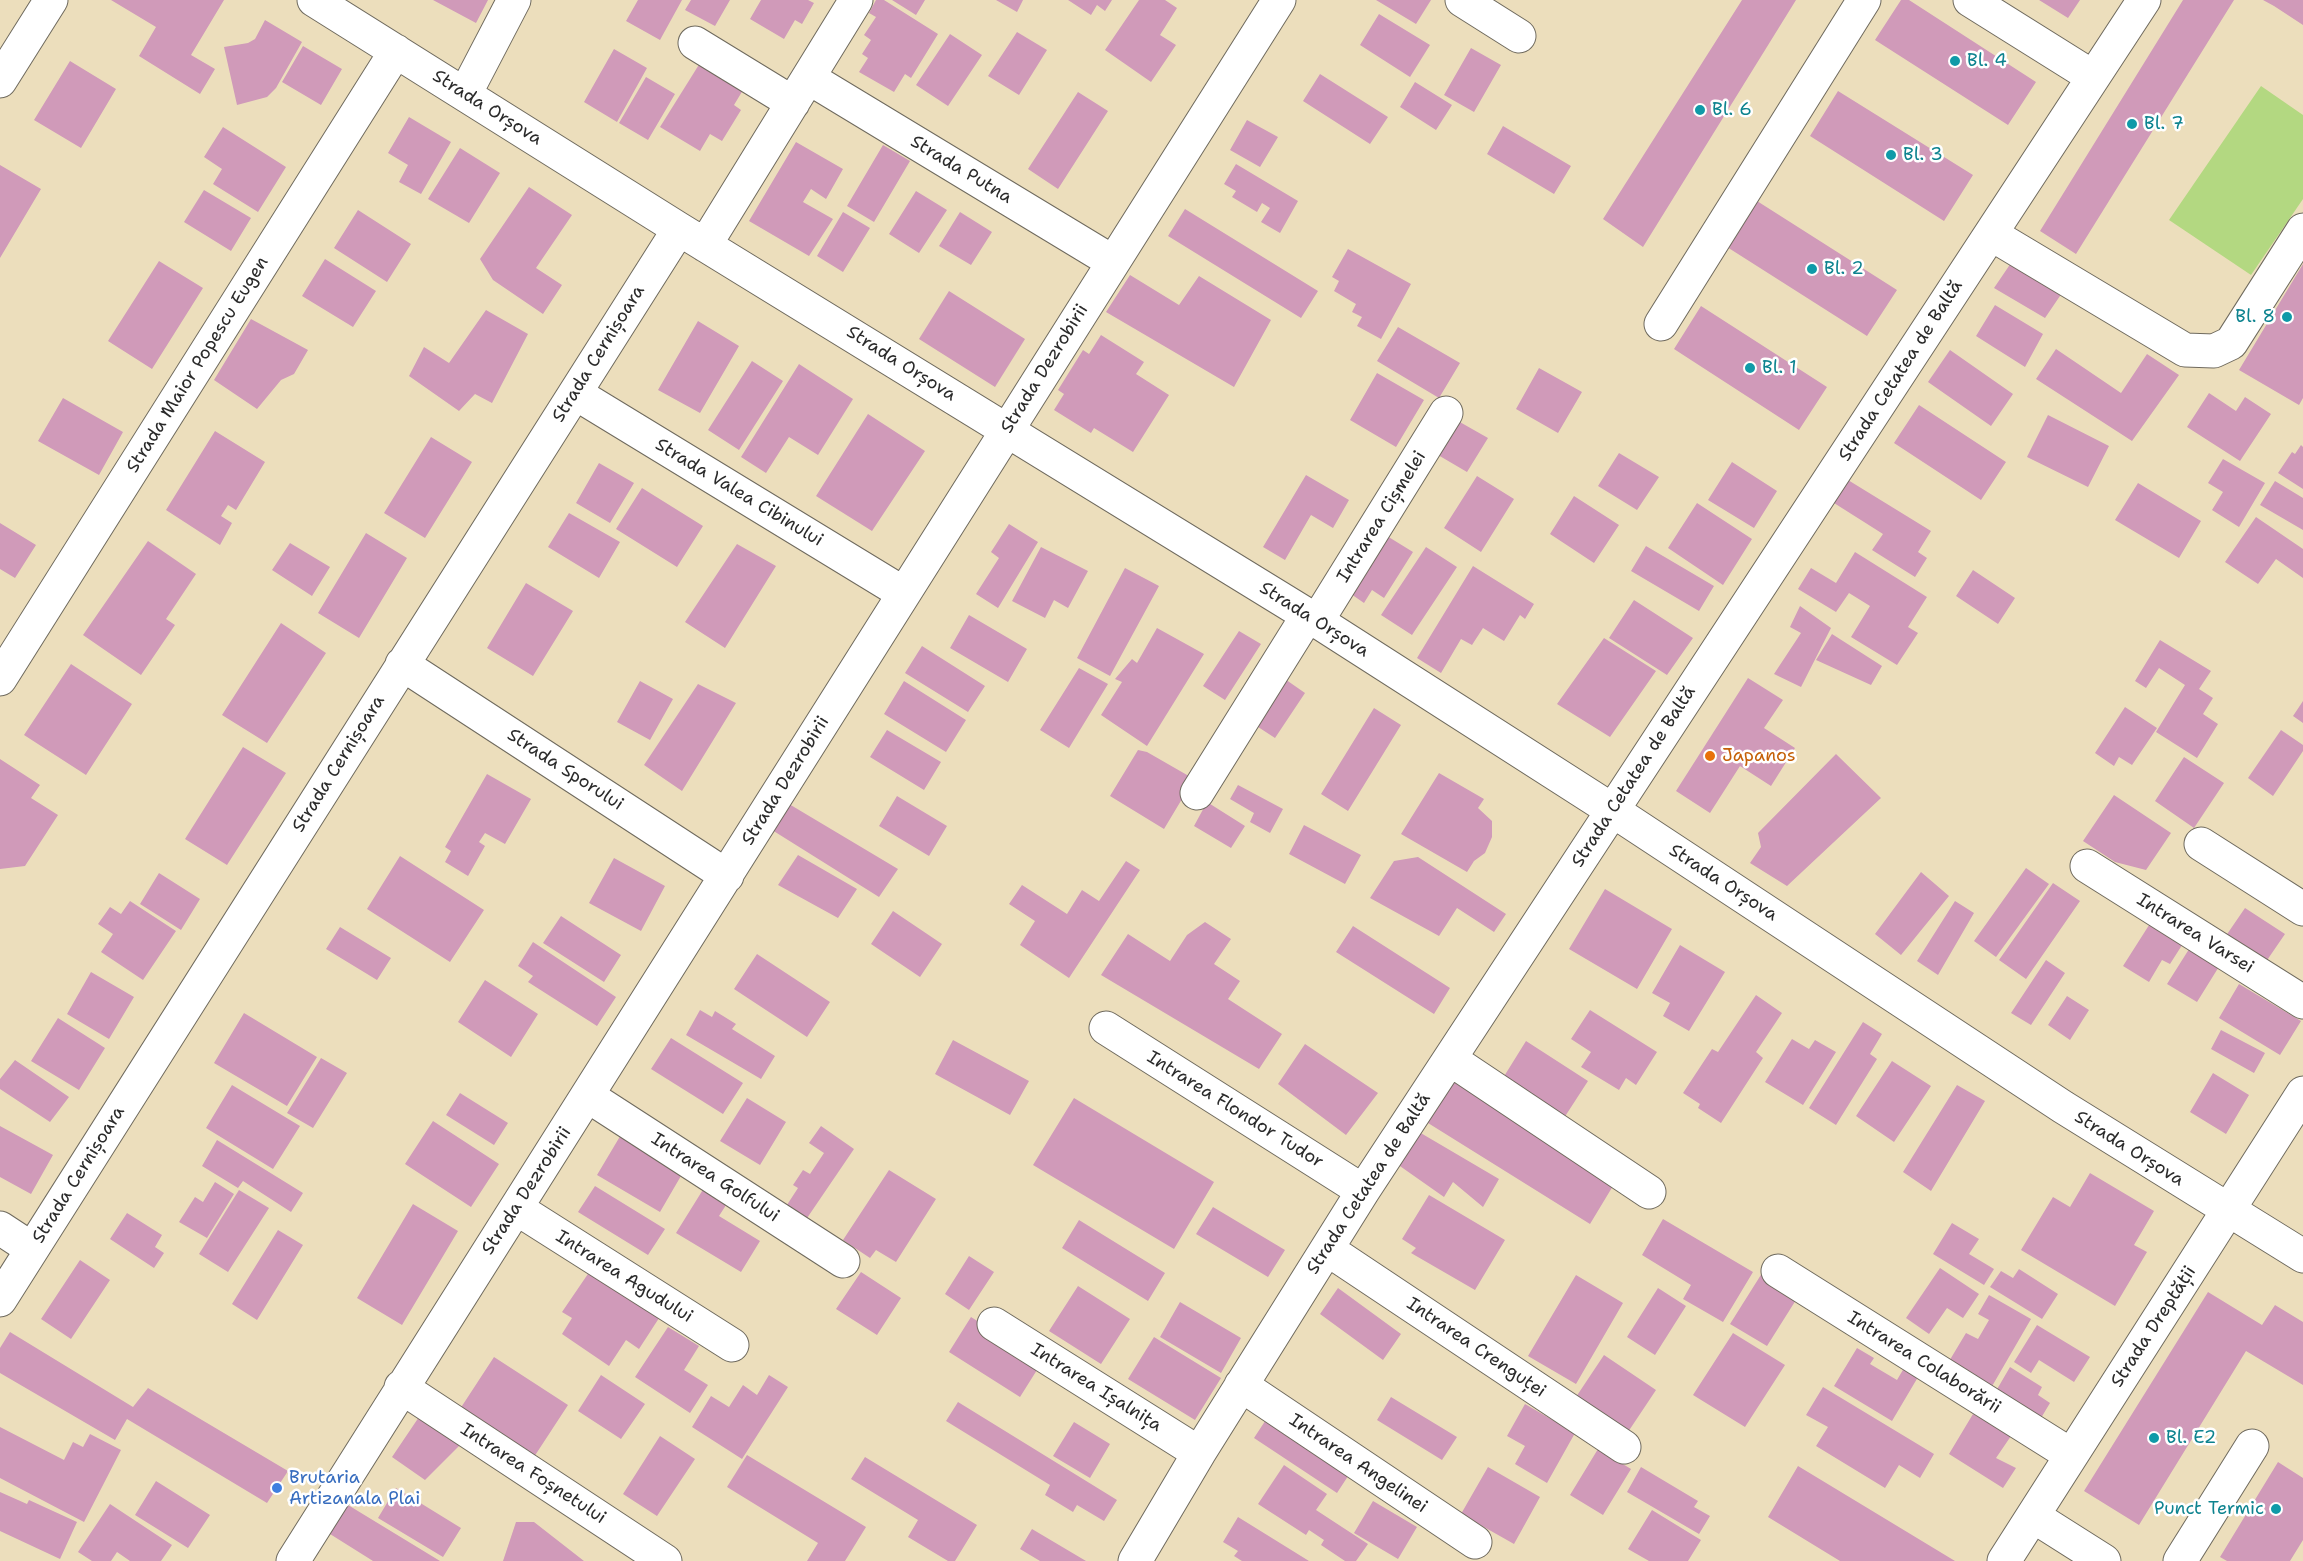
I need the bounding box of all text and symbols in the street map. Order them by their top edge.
place label: Bl. 4 [1967,50,2007,72]
marker: Bl. 4 [1948,54,1962,68]
street label: Strada Orșova [428,66,546,150]
place label: Bl. 6 [1712,99,1752,121]
marker: Bl. 6 [1693,103,1707,117]
place label: Bl. 7 [2144,113,2184,135]
marker: Bl. 7 [2125,117,2139,131]
street label: Strada Putna [906,131,1016,209]
place label: Bl. 3 [1903,144,1943,166]
marker: Bl. 3 [1884,148,1898,162]
street label: Strada Maior Popescu Eugen [122,253,274,477]
place label: Bl. 2 [1824,258,1864,280]
marker: Bl. 2 [1805,262,1819,276]
street label: Strada Cetatea de Baltă [1834,277,1968,465]
street label: Strada Cernișoara [548,282,650,426]
street label: Strada Dezrobirii [997,300,1093,438]
place label: Bl. 8 [2235,306,2275,328]
marker: Bl. 8 [2280,310,2294,324]
street label: Strada Orșova [842,322,960,406]
place label: Bl. 1 [1762,357,1797,379]
marker: Bl. 1 [1743,361,1757,375]
street label: Strada Valea Cibinului [651,434,827,552]
street label: Intrarea Cișmelei [1333,447,1431,587]
street label: Strada Orșova [1255,578,1373,662]
street label: Strada Cetatea de Baltă [1567,683,1701,871]
street label: Strada Cernișoara [288,692,390,836]
street label: Strada Dezrobirii [738,712,834,850]
street label: Strada Sporului [503,724,627,816]
place label: Japanos [1722,745,1796,767]
marker: Japanos [1703,749,1717,763]
street label: Strada Orșova [1665,840,1781,926]
street label: Intrarea Varsei [2132,889,2258,979]
street label: Intrarea Flondor Tudor [1143,1047,1327,1173]
street label: Strada Cetatea de Baltă [1302,1090,1436,1278]
street label: Strada Cernișoara [28,1103,130,1247]
street label: Strada Orșova [2070,1107,2188,1191]
street label: Strada Dezrobirii [478,1123,576,1259]
street label: Intrarea Golfului [647,1129,783,1227]
street label: Intrarea Agudului [551,1226,697,1328]
street label: Strada Dreptății [2107,1262,2201,1392]
street label: Intrarea Crenguței [1402,1293,1550,1403]
street label: Intrarea Colaborării [1843,1307,2005,1419]
street label: Intrarea Ișalnița [1027,1339,1165,1437]
street label: Intrarea Angelinei [1285,1410,1431,1518]
street label: Intrarea Foșnetului [456,1419,610,1529]
place label: Bl. E2 [2166,1427,2216,1449]
marker: Bl. E2 [2147,1431,2161,1445]
place label: Brutaria Artizanala Plai [289,1467,420,1510]
marker: Brutaria Artizanala Plai [270,1481,284,1495]
place label: Punct Termic [2154,1498,2264,1520]
marker: Punct Termic [2269,1502,2283,1516]

